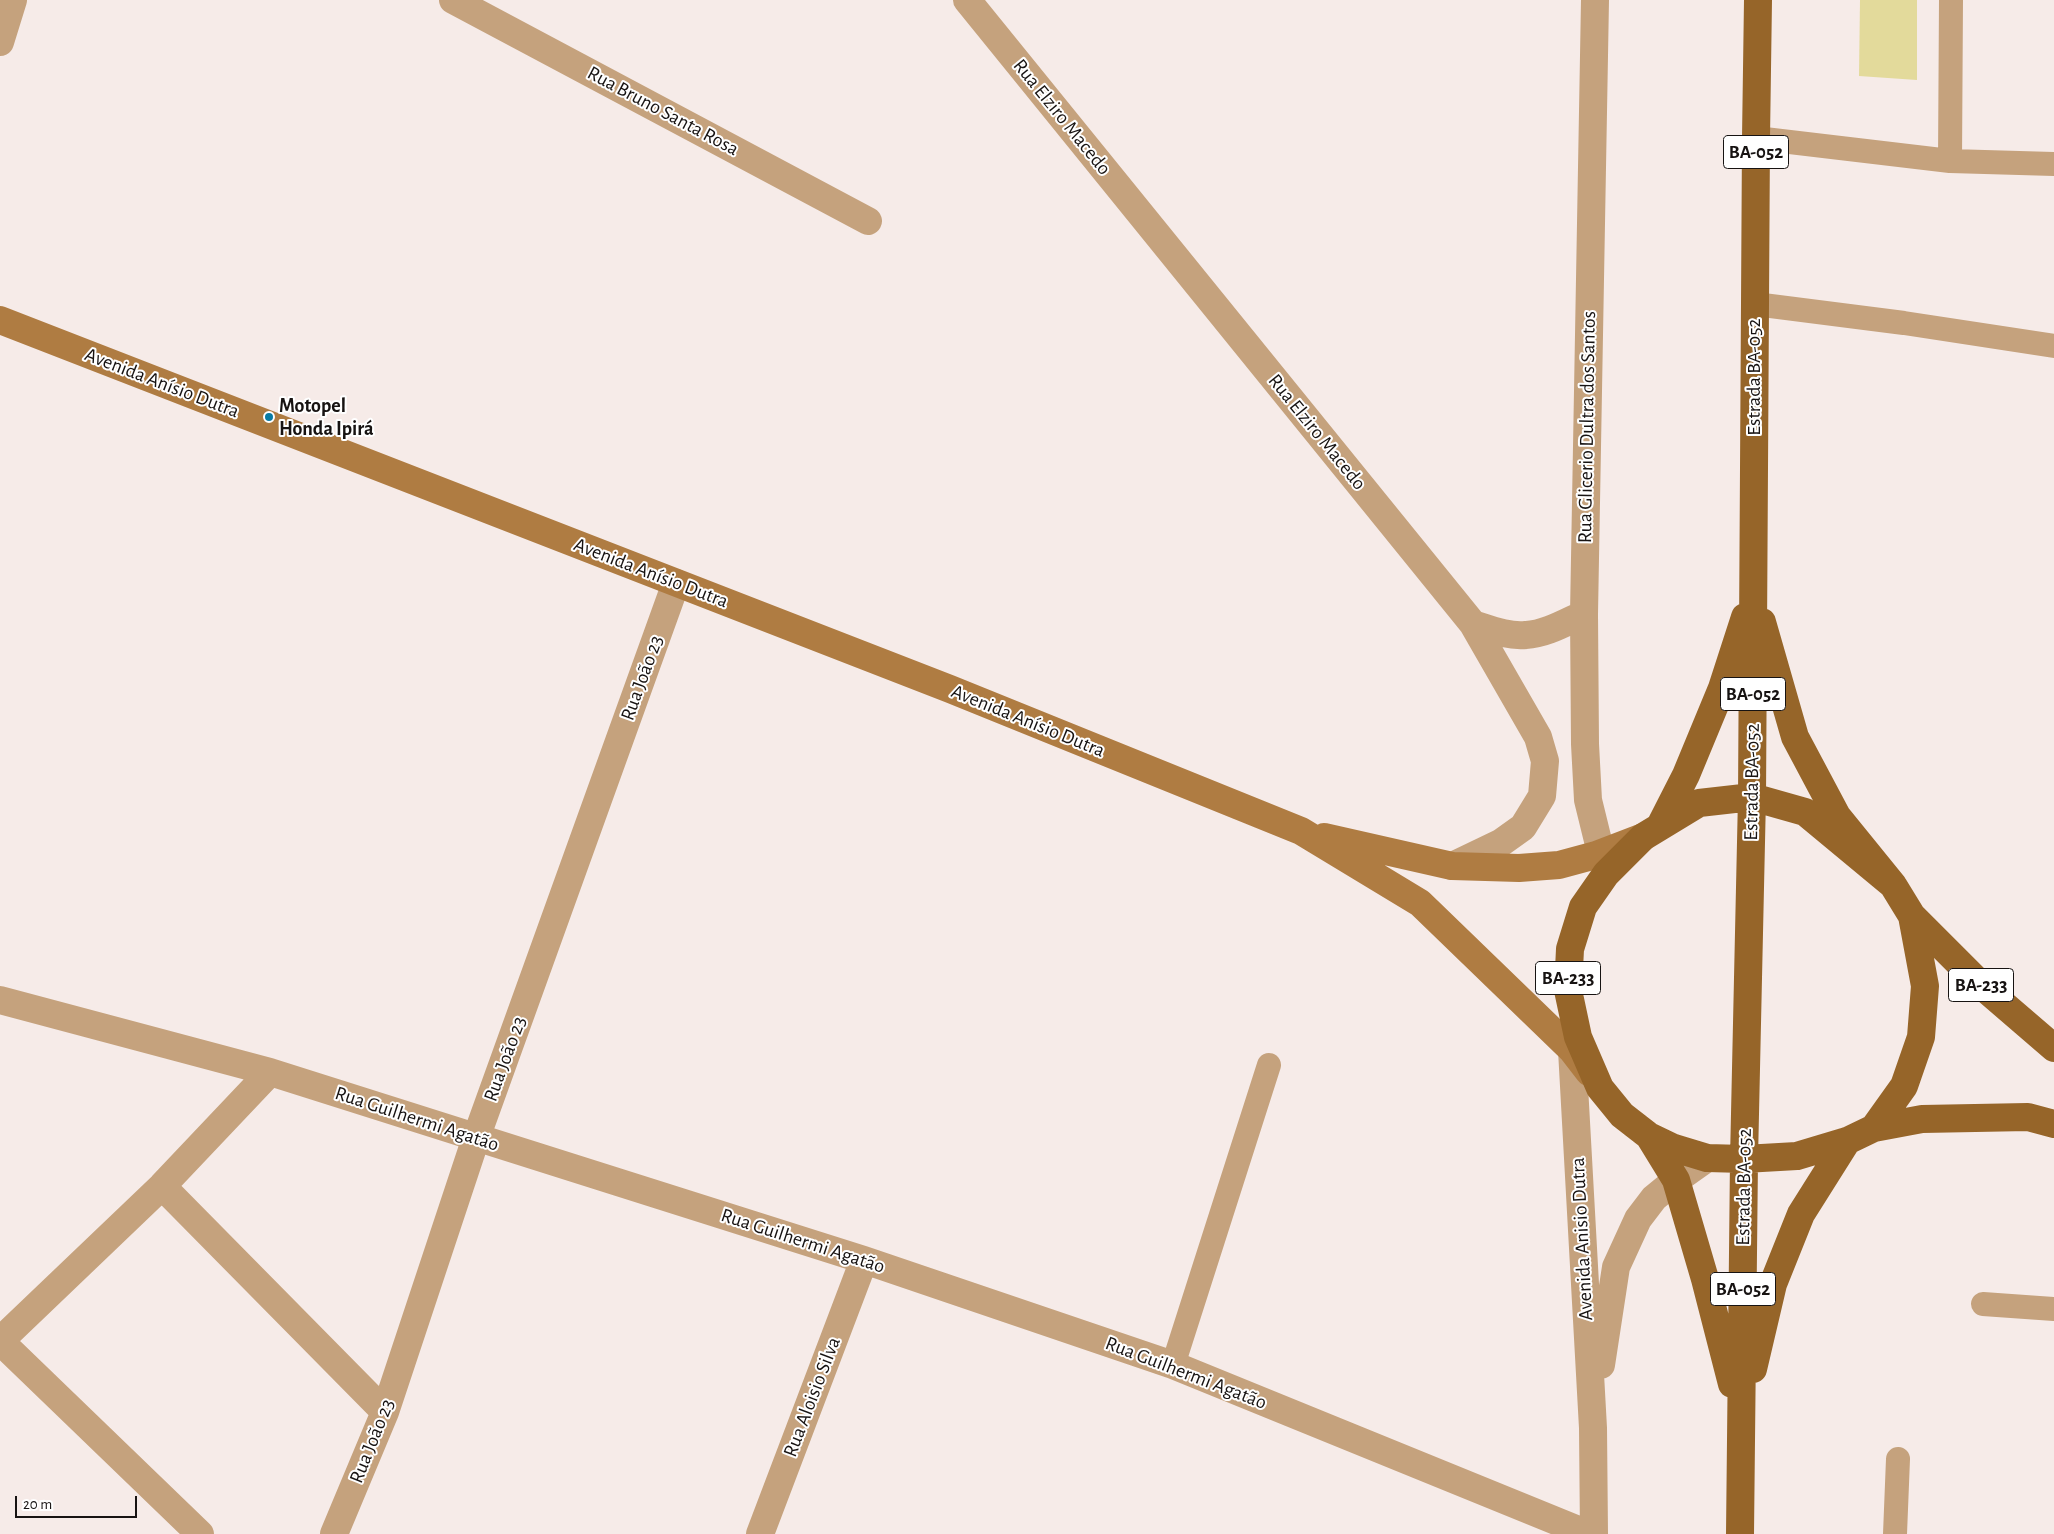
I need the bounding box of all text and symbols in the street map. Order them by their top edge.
street label: Rua Elziro Macedo [1008,54,1116,180]
street label: Rua Bruno Santa Rosa [583,61,743,161]
road number: BA-052 [1724,136,1788,168]
street label: Rua Glicerio Dultra dos Santos [1573,311,1601,543]
street label: Estrada BA-052 [1742,318,1766,436]
street label: Avenida Anísio Dutra [81,342,243,424]
street label: Rua Elziro Macedo [1263,369,1371,495]
place label: Motopel Honda Ipirá [279,394,374,441]
marker: Motopel Honda Ipirá [263,411,275,423]
street label: Avenida Anísio Dutra [570,532,732,614]
street label: Rua João 23 [616,632,668,724]
road number: BA-052 [1720,678,1786,711]
street label: Avenida Anísio Dutra [948,679,1108,763]
street label: Estrada BA-052 [1739,723,1765,841]
road number: BA-233 [1536,961,1600,994]
road number: BA-233 [1948,968,2014,1002]
street label: Rua João 23 [479,1013,531,1105]
street label: Rua Guilhermi Agatão [332,1081,502,1157]
street label: Estrada BA-052 [1731,1128,1757,1246]
street label: Avenida Anisio Dutra [1566,1157,1598,1321]
street label: Rua Guilhermi Agatão [718,1203,888,1279]
road number: BA-052 [1710,1272,1776,1306]
street label: Rua Guilhermi Agatão [1102,1331,1270,1415]
street label: Rua Aloisio Silva [778,1334,846,1460]
street label: Rua João 23 [344,1395,400,1487]
scale bar [18,1486,140,1518]
text: 20 m [23,1497,52,1512]

